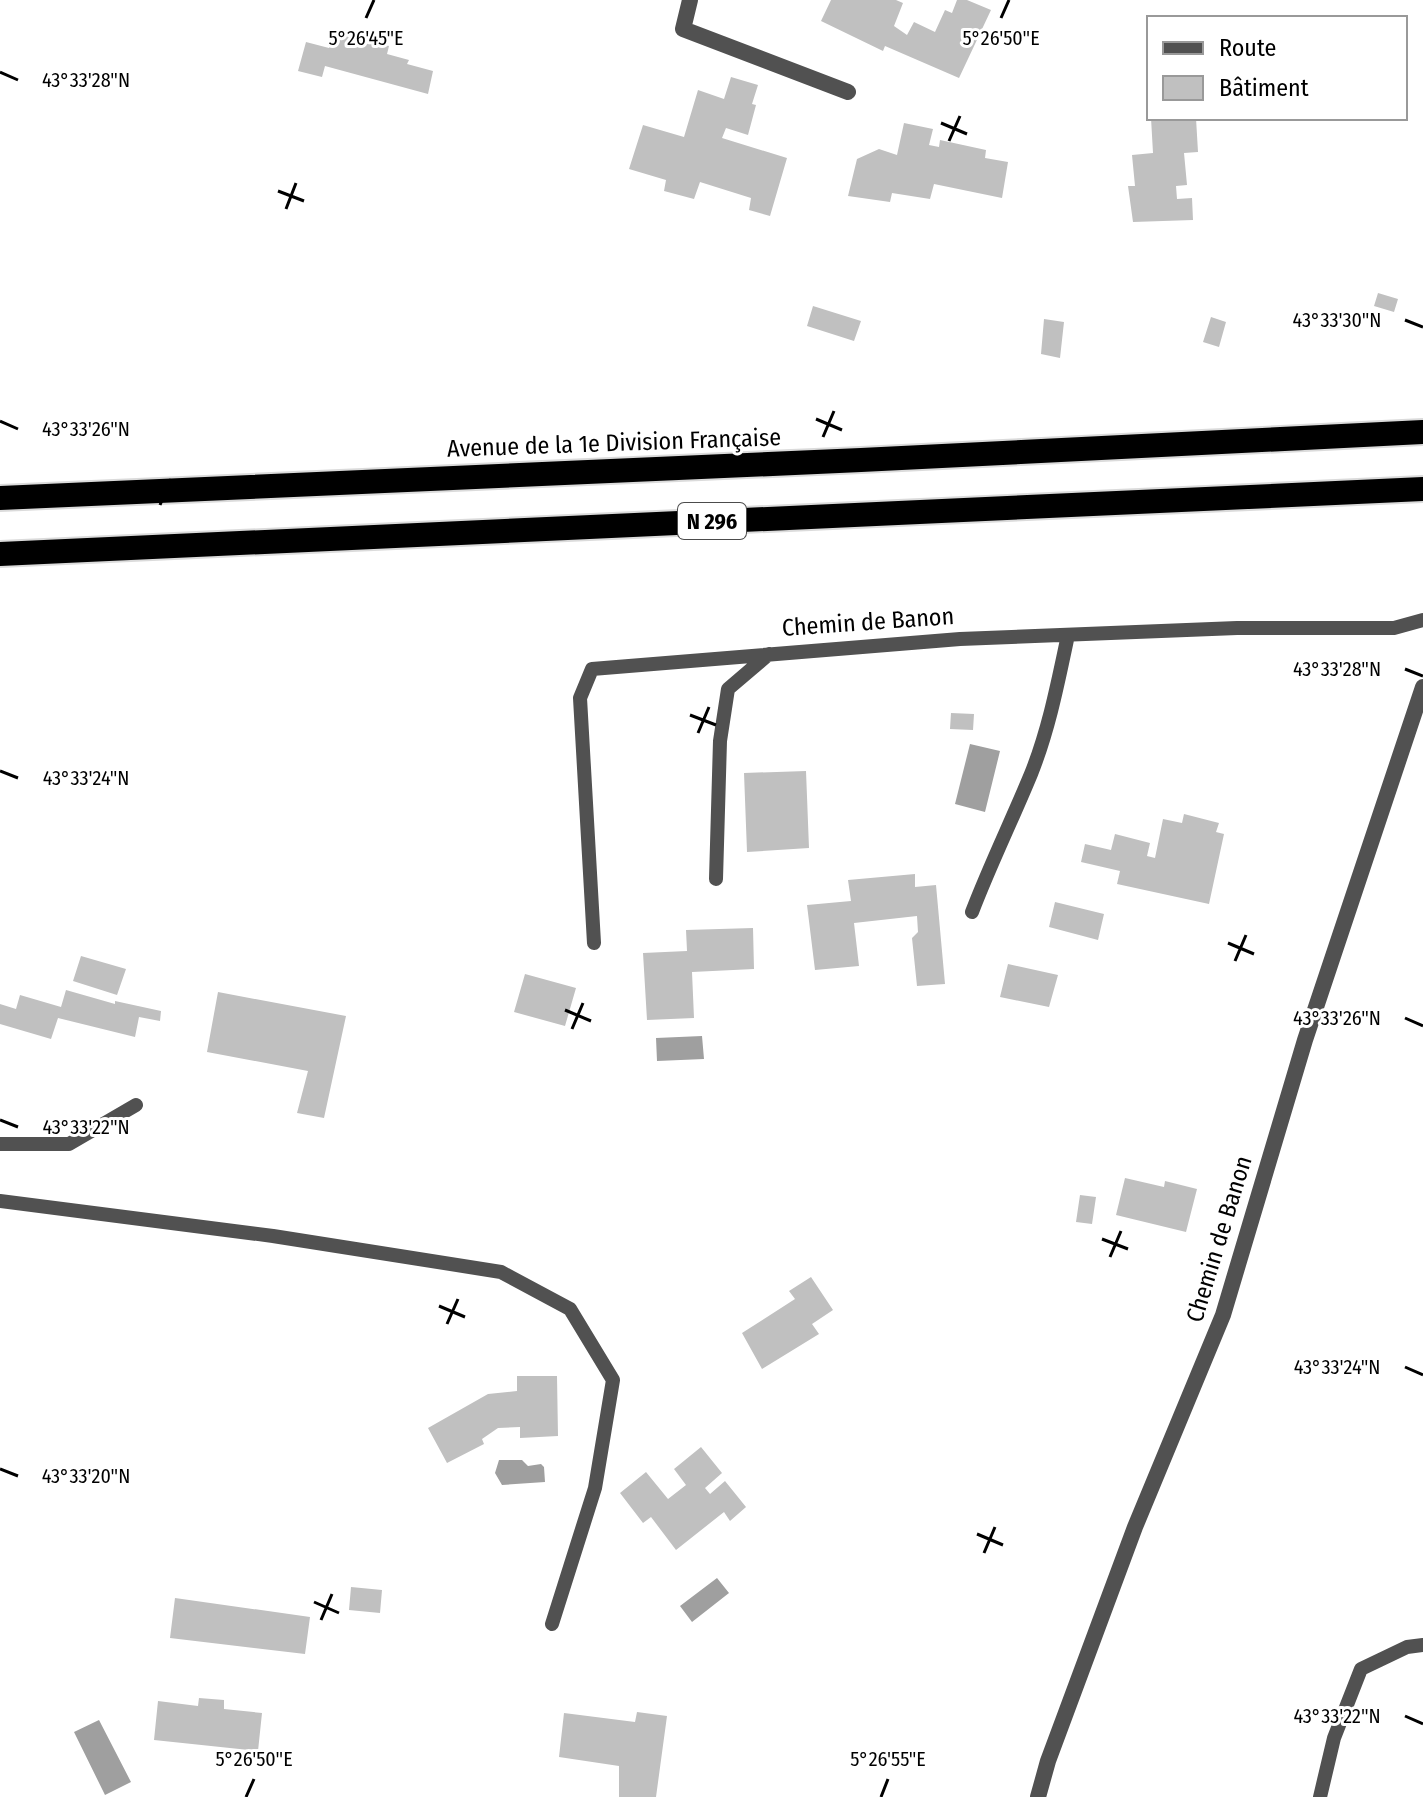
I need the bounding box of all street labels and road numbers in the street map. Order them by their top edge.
street label: Avenue de la 1e Division Française [447,423,781,463]
road number: N 296 [678,503,746,539]
street label: Chemin de Banon [781,602,955,642]
street label: Chemin de Banon [1180,1152,1258,1326]

